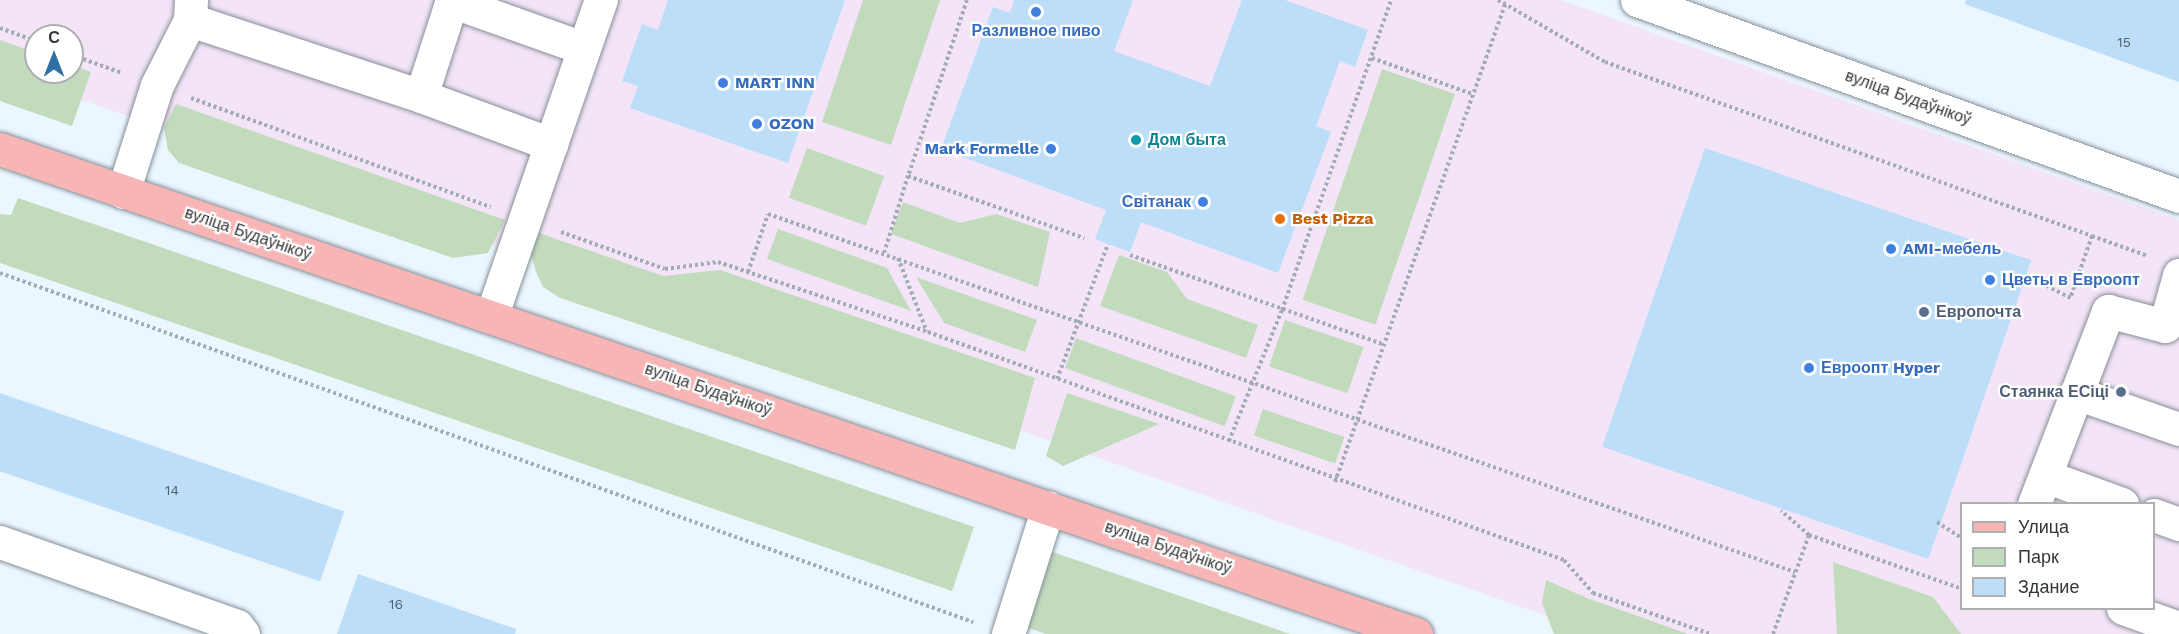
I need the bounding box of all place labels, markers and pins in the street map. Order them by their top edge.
marker: Разливное пиво [1029,5,1043,19]
place label: Разливное пиво [972,21,1100,41]
place label: MART INN [735,73,815,93]
marker: MART INN [716,76,730,90]
place label: OZON [769,114,814,134]
marker: OZON [750,117,764,131]
place label: Дом быта [1148,130,1226,150]
marker: Дом быта [1129,133,1143,147]
place label: Mark Formelle [924,139,1039,159]
marker: Mark Formelle [1044,142,1058,156]
place label: Світанак [1122,192,1191,212]
marker: Світанак [1196,195,1210,209]
place label: Best Pizza [1292,209,1373,229]
marker: Best Pizza [1273,212,1287,226]
place label: AMI-мебель [1903,239,2001,259]
marker: AMI-мебель [1884,242,1898,256]
place label: Цветы в Евроопт [2002,270,2140,290]
marker: Цветы в Евроопт [1983,273,1997,287]
place label: Европочта [1936,302,2021,322]
marker: Европочта [1917,305,1931,319]
place label: Евроопт Hyper [1821,358,1940,378]
marker: Евроопт Hyper [1802,361,1816,375]
place label: Стаянка ЕСіці [1999,382,2109,402]
marker: Стаянка ЕСіці [2114,385,2128,399]

